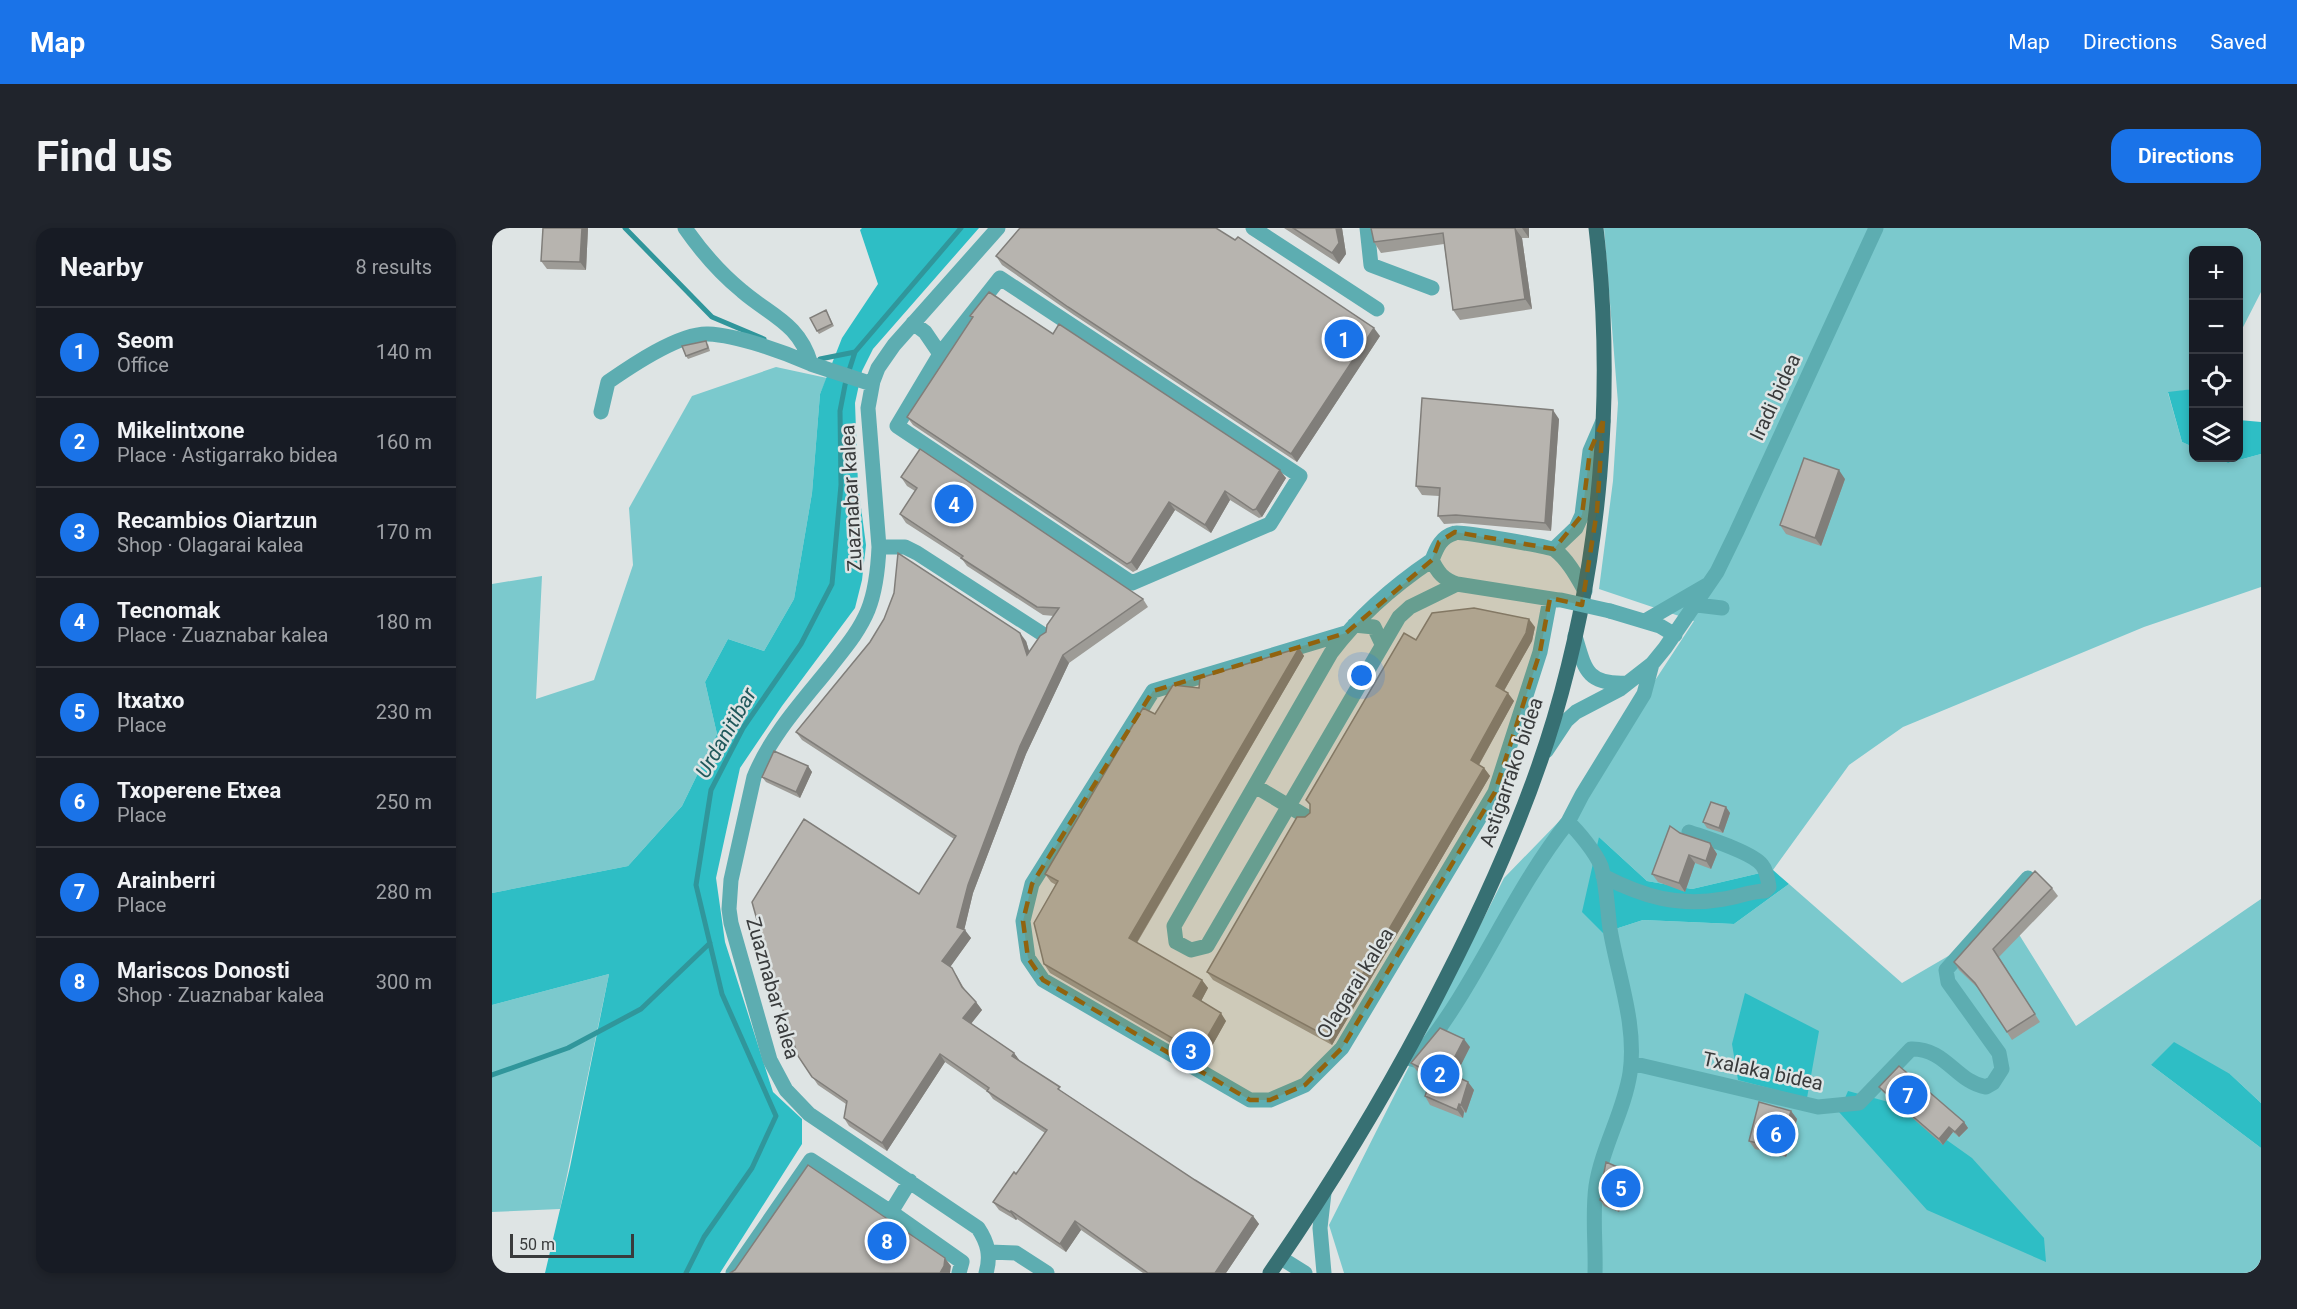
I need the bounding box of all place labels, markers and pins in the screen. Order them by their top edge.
pin: 1 [1324,316,1364,362]
pin: 4 [934,482,974,526]
pin: 3 [1172,1028,1210,1074]
pin: 2 [1420,1052,1460,1096]
pin: 7 [1888,1072,1928,1118]
pin: 6 [1756,1112,1796,1156]
pin: 5 [1602,1166,1640,1210]
pin: 8 [868,1218,906,1264]

